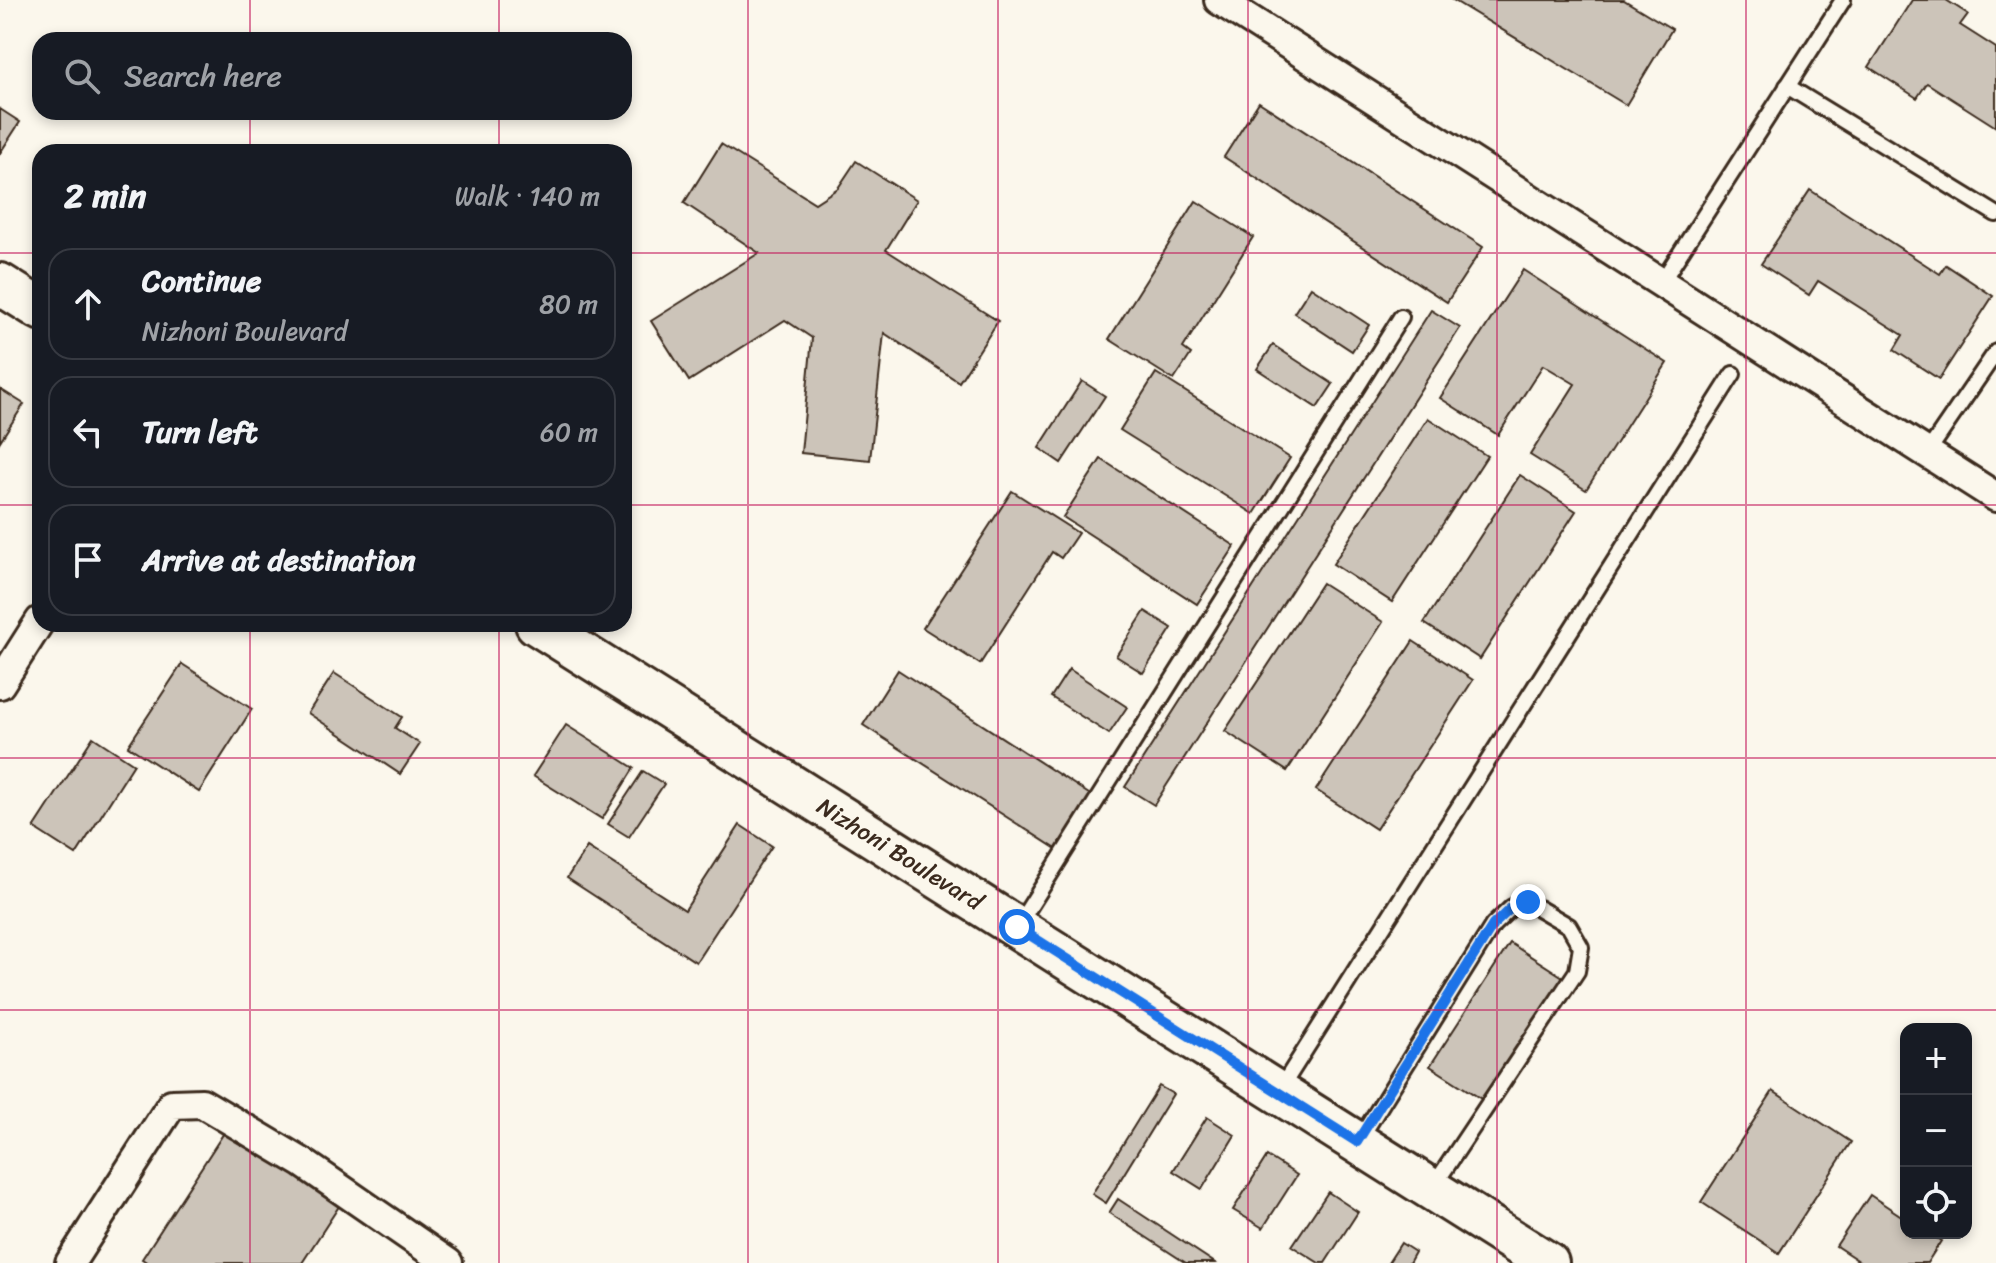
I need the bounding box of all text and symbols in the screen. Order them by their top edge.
search box [32,32,632,120]
text: Search here [124,49,282,103]
icon: search [60,54,104,98]
text: 2 min [64,166,146,226]
text: Walk · 140 m [455,173,600,219]
text: Continue [142,254,261,308]
text: 80 m [539,281,598,327]
icon: ahead [66,282,110,326]
text: Nizhoni Boulevard [142,308,347,354]
text: Turn left [142,405,258,459]
text: 60 m [540,409,598,455]
icon: left [66,410,110,454]
text: Arrive at destination [142,533,416,587]
icon: arrive [66,538,110,582]
street label: Nizhoni Boulevard [808,786,994,923]
route end [1510,884,1546,920]
route start [999,909,1035,945]
map controls [1900,1023,1972,1239]
button: + [1900,1023,1972,1095]
button: − [1900,1095,1972,1167]
button: locate [1900,1167,1972,1239]

